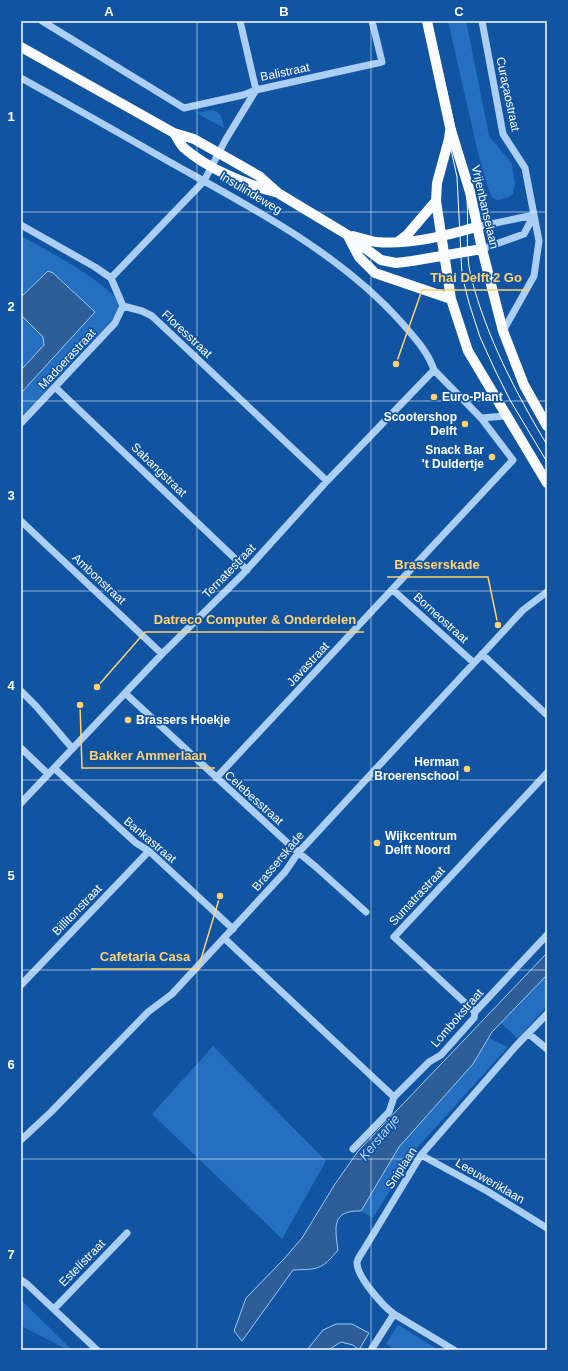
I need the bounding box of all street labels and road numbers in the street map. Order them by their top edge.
street label: Curaçaostraat [493,56,523,133]
street label: Balistraat [259,60,312,84]
street label: Vrijenbanselaan [469,164,501,250]
street label: Insulindeweg [217,169,285,217]
street label: Floresstraat [159,307,215,361]
street label: Madoerastraat [35,325,99,392]
street label: Sabangstraat [128,440,190,500]
street label: Ternatestraat [200,540,259,601]
street label: Ambonstraat [69,551,129,608]
street label: Borneostraat [411,590,472,647]
street label: Javastraat [284,638,332,689]
street label: Celebesstraat [222,768,287,828]
street label: Bankastraat [121,814,180,866]
street label: Brasserskade [249,828,307,894]
street label: Sumatrastraat [386,863,448,928]
street label: Billitonstraat [49,881,105,938]
street label: Lombokstraat [428,985,487,1050]
street label: Sniplaan [382,1145,420,1191]
street label: Leeuweriklaan [453,1156,527,1206]
street label: Estelístraat [56,1236,108,1289]

